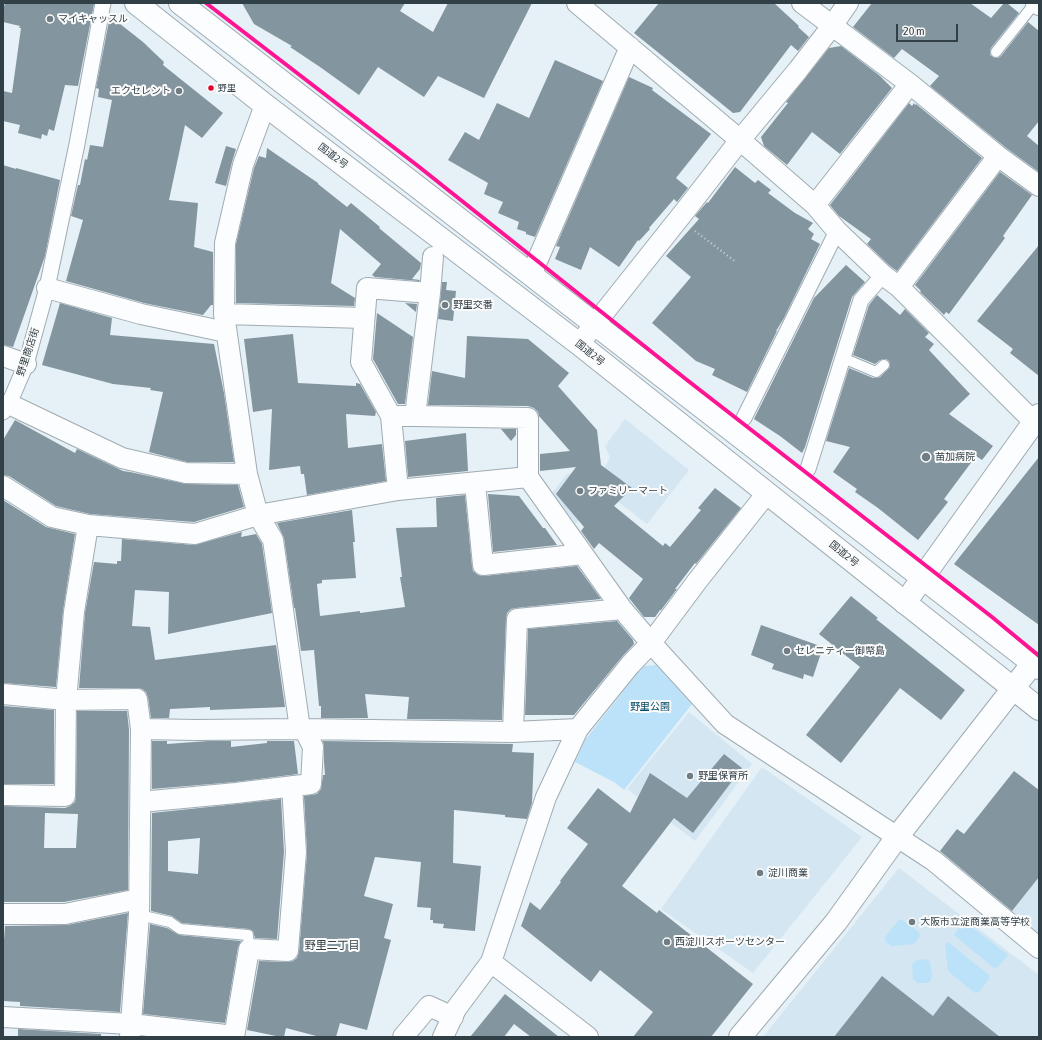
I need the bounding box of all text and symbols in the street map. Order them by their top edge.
place label: マイキャッスル [58,13,128,25]
marker: マイキャッスル [45,14,55,24]
scale bar [898,16,960,42]
text: 20 m [903,24,925,38]
marker: 野里 [206,83,216,93]
place label: 野里 [218,83,236,93]
place label: エクセレント [111,85,171,97]
marker: エクセレント [174,86,184,96]
street label: 国道2号 [316,141,350,171]
place label: 野里交番 [453,299,493,311]
marker: 野里交番 [440,300,450,310]
street label: 野里商店街 [15,326,41,378]
street label: 国道2号 [573,338,607,368]
marker: 苗加病院 [920,451,932,463]
place label: 苗加病院 [935,451,975,463]
place label: ファミリーマート [588,485,668,497]
marker: ファミリーマート [575,486,585,496]
street label: 国道2号 [827,538,861,570]
place label: セレニティー御幣島 [795,645,885,657]
marker: セレニティー御幣島 [782,646,792,656]
park label: 野里公園 [630,701,670,713]
place label: 野里保育所 [698,770,748,782]
marker: 野里保育所 [685,771,695,781]
place label: 淀川商業 [768,867,808,879]
marker: 淀川商業 [755,868,765,878]
place label: 大阪市立淀商業高等学校 [920,916,1030,928]
marker: 大阪市立淀商業高等学校 [907,917,917,927]
place label: 西淀川スポーツセンター [675,936,785,948]
marker: 西淀川スポーツセンター [662,937,672,947]
district label: 野里二丁目 [305,939,359,953]

